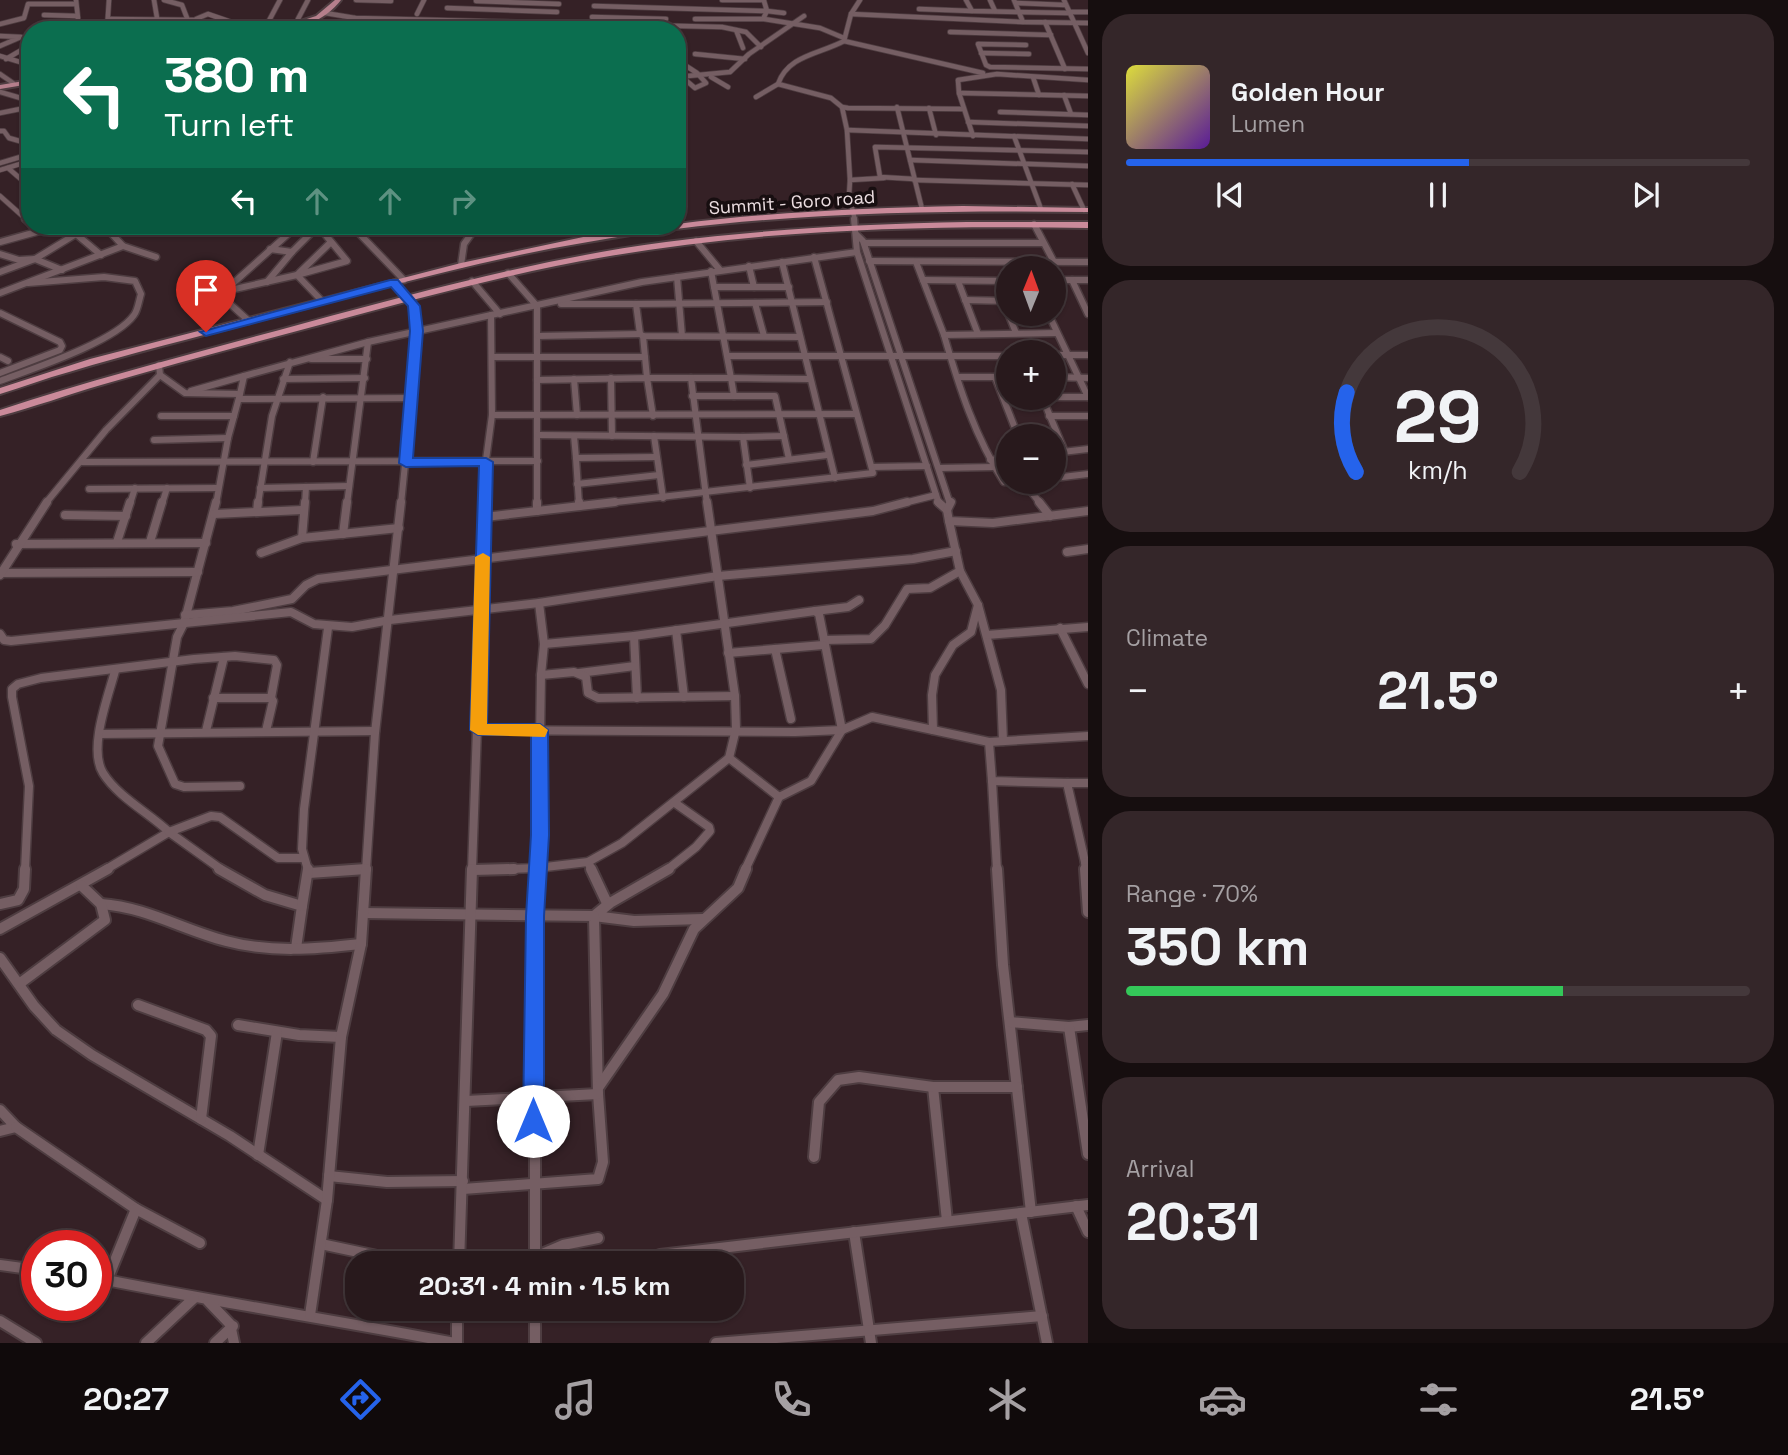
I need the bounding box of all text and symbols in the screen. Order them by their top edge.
text: 380 m [164,44,309,106]
icon: left [49,49,140,140]
text: Golden Hour [1231,75,1385,109]
text: Turn left [164,105,294,145]
text: Lumen [1231,109,1305,139]
icon: previous [1211,176,1249,214]
icon: pause [1419,176,1457,214]
icon: next [1627,176,1665,214]
icon: left [225,182,263,220]
icon: ahead [298,182,336,220]
icon: ahead [371,182,409,220]
icon: right [444,182,482,220]
street label: Summit - Goro road [708,185,876,219]
north arrow [996,256,1066,326]
map controls [996,256,1066,494]
pin [176,260,236,332]
icon: arrive [187,271,225,309]
button: + [996,340,1066,410]
text: 29 [1394,370,1482,463]
button: − [996,424,1066,494]
text: km/h [1408,453,1468,485]
text: Climate [1126,623,1208,653]
text: 21.5° [1377,658,1499,724]
text: − [1126,667,1150,715]
text: + [1726,667,1750,715]
text: Range · 70% [1126,879,1258,909]
text: 350 km [1126,914,1309,980]
position arrow [496,1084,570,1158]
text: Arrival [1126,1154,1194,1184]
text: 20:31 [1126,1189,1260,1255]
speed limit sign: 30 [21,1230,112,1321]
text: 20:31 · 4 min · 1.5 km [419,1269,670,1303]
icon: directions [336,1375,385,1424]
icon: music [551,1375,600,1424]
icon: phone [767,1375,816,1424]
icon: climate [983,1375,1032,1424]
icon: car [1198,1375,1247,1424]
icon: filters [1414,1375,1463,1424]
text: 20:27 [83,1379,169,1419]
text: 21.5° [1630,1379,1705,1419]

